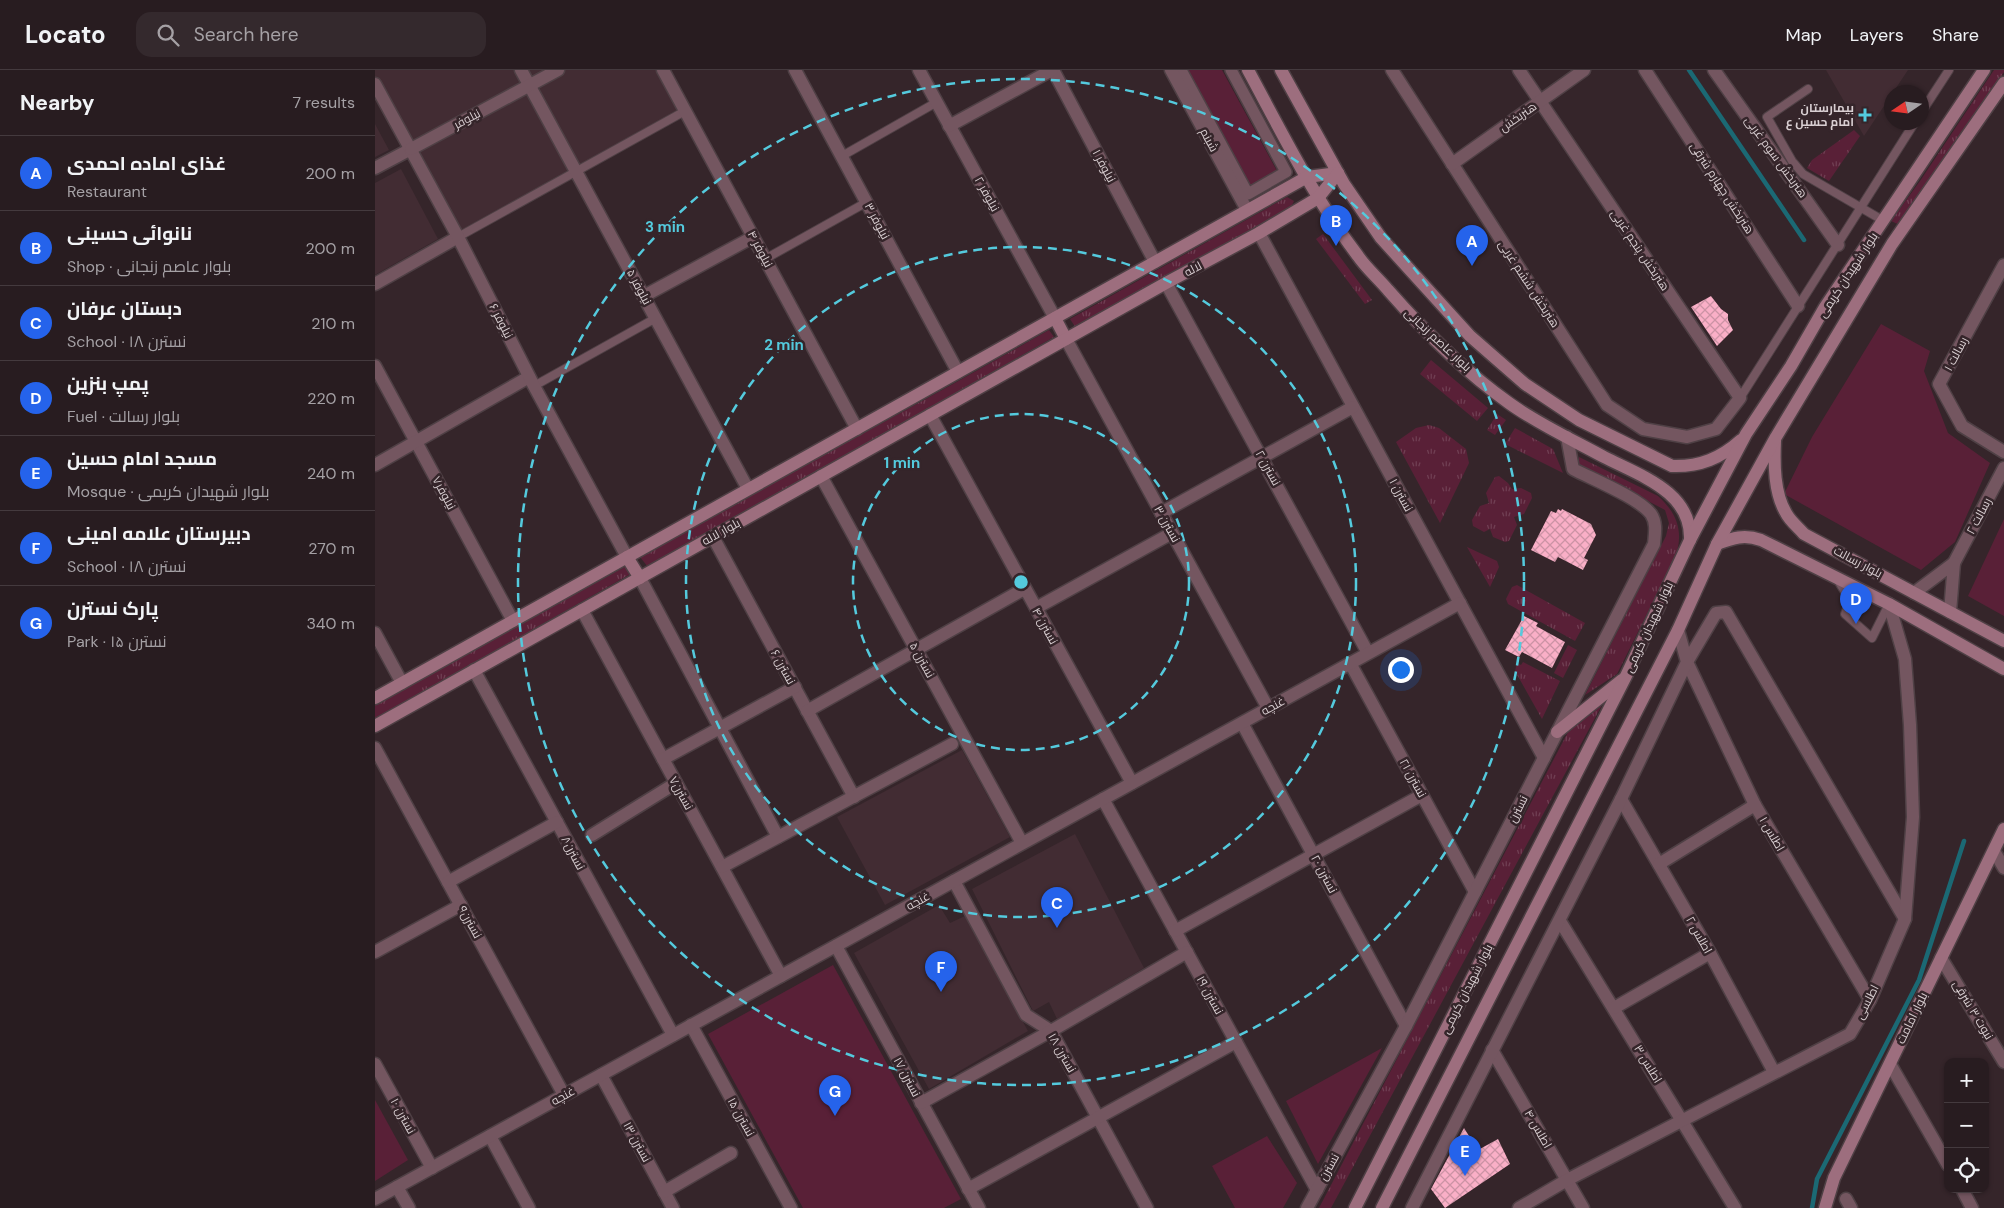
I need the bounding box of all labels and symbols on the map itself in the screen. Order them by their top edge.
north arrow [1884,85,1929,130]
street label: هنربخش [1496,98,1540,136]
place label: بیمارستان امام حسین ع [1786,100,1854,131]
street label: نیلوفر [450,105,483,133]
marker: بیمارستان امام حسین ع [1858,108,1872,122]
street label: هنربخش سوم غربی [1741,113,1811,201]
street label: شبنم [1196,125,1222,155]
street label: هنربخش چهارم شرقی [1686,139,1758,237]
street label: نیلوفر ۱ [1089,147,1119,185]
street label: نیلوفر ۲ [971,174,1003,214]
street label: نیلوفر ۳ [861,200,893,242]
pin: B [1320,205,1352,246]
street label: هنربخش پنجم غربی [1606,206,1673,294]
text: 3 min [645,217,685,237]
pin: A [1456,225,1488,266]
street label: نیلوفر ۴ [744,228,776,270]
street label: بلوار شهیدان کریمی [1814,229,1882,321]
street label: هنربخش ششم غربی [1495,237,1563,331]
street label: لاله [1181,258,1205,280]
street label: نیلوفر ۵ [623,266,655,308]
street label: نیلوفر ۶ [485,301,517,341]
street label: بلوار عاصم زنجانی [1401,305,1475,375]
street label: رسالت ۱ [1940,334,1972,374]
text: 2 min [764,335,804,355]
street label: نسترن ۲ [1252,447,1284,489]
text: 1 min [884,453,920,473]
street label: نیلوفر۷ [429,473,459,513]
street label: نسترن ۱ [1385,476,1417,514]
street label: رسالت ۲ [1963,495,1995,537]
street label: نسترن ۳ [1150,503,1184,545]
street label: بلوار لاله [699,515,743,549]
street label: بلوار رسالت [1831,542,1885,582]
centre of rings [1012,573,1030,591]
street label: بلوار شهیدان کریمی [1621,579,1677,675]
pin: D [1840,583,1872,624]
street label: نسترن ۴ [1028,605,1062,647]
street label: نسترن ۵ [906,639,938,681]
street label: نسترن ۶ [767,647,799,687]
your location [1388,657,1414,683]
street label: غنچه [1258,693,1288,720]
street label: نسترن ۲۱ [1396,756,1430,800]
street label: نسترن۷ [665,773,697,813]
street label: نسترن [1504,793,1532,825]
street label: اطلس ۱ [1756,814,1788,854]
street label: نسترن۸ [557,833,589,873]
street label: نسترن ۲۰ [1307,852,1341,896]
pin: C [1041,887,1073,928]
street label: غنچه [903,888,933,915]
street label: نسترن۹ [455,903,485,941]
street label: اطلس ۲ [1682,913,1716,957]
street label: بلوار شهیدان کریمی [1437,941,1497,1037]
pin: F [925,951,957,992]
street label: نسترن ۱۹ [1193,973,1227,1017]
street label: نبوت ۳ شرقی [1949,977,1997,1043]
street label: اطلسی [1852,982,1882,1022]
street label: بلوار امامت [1893,990,1931,1046]
street label: نسترن ۱۸ [1044,1030,1080,1076]
street label: اطلس ۳ [1630,1042,1666,1086]
street label: نسترن ۱۷ [890,1054,924,1100]
pin: G [819,1075,851,1116]
street label: غنچه [548,1083,578,1110]
street label: نسترن ۱۰ [387,1095,419,1137]
street label: نسترن ۱۵ [724,1095,758,1139]
street label: اطلس ۴ [1521,1107,1555,1151]
street label: نسترن ۱۳ [619,1119,655,1165]
pin: E [1449,1135,1481,1176]
street label: نسترن [1315,1151,1343,1183]

